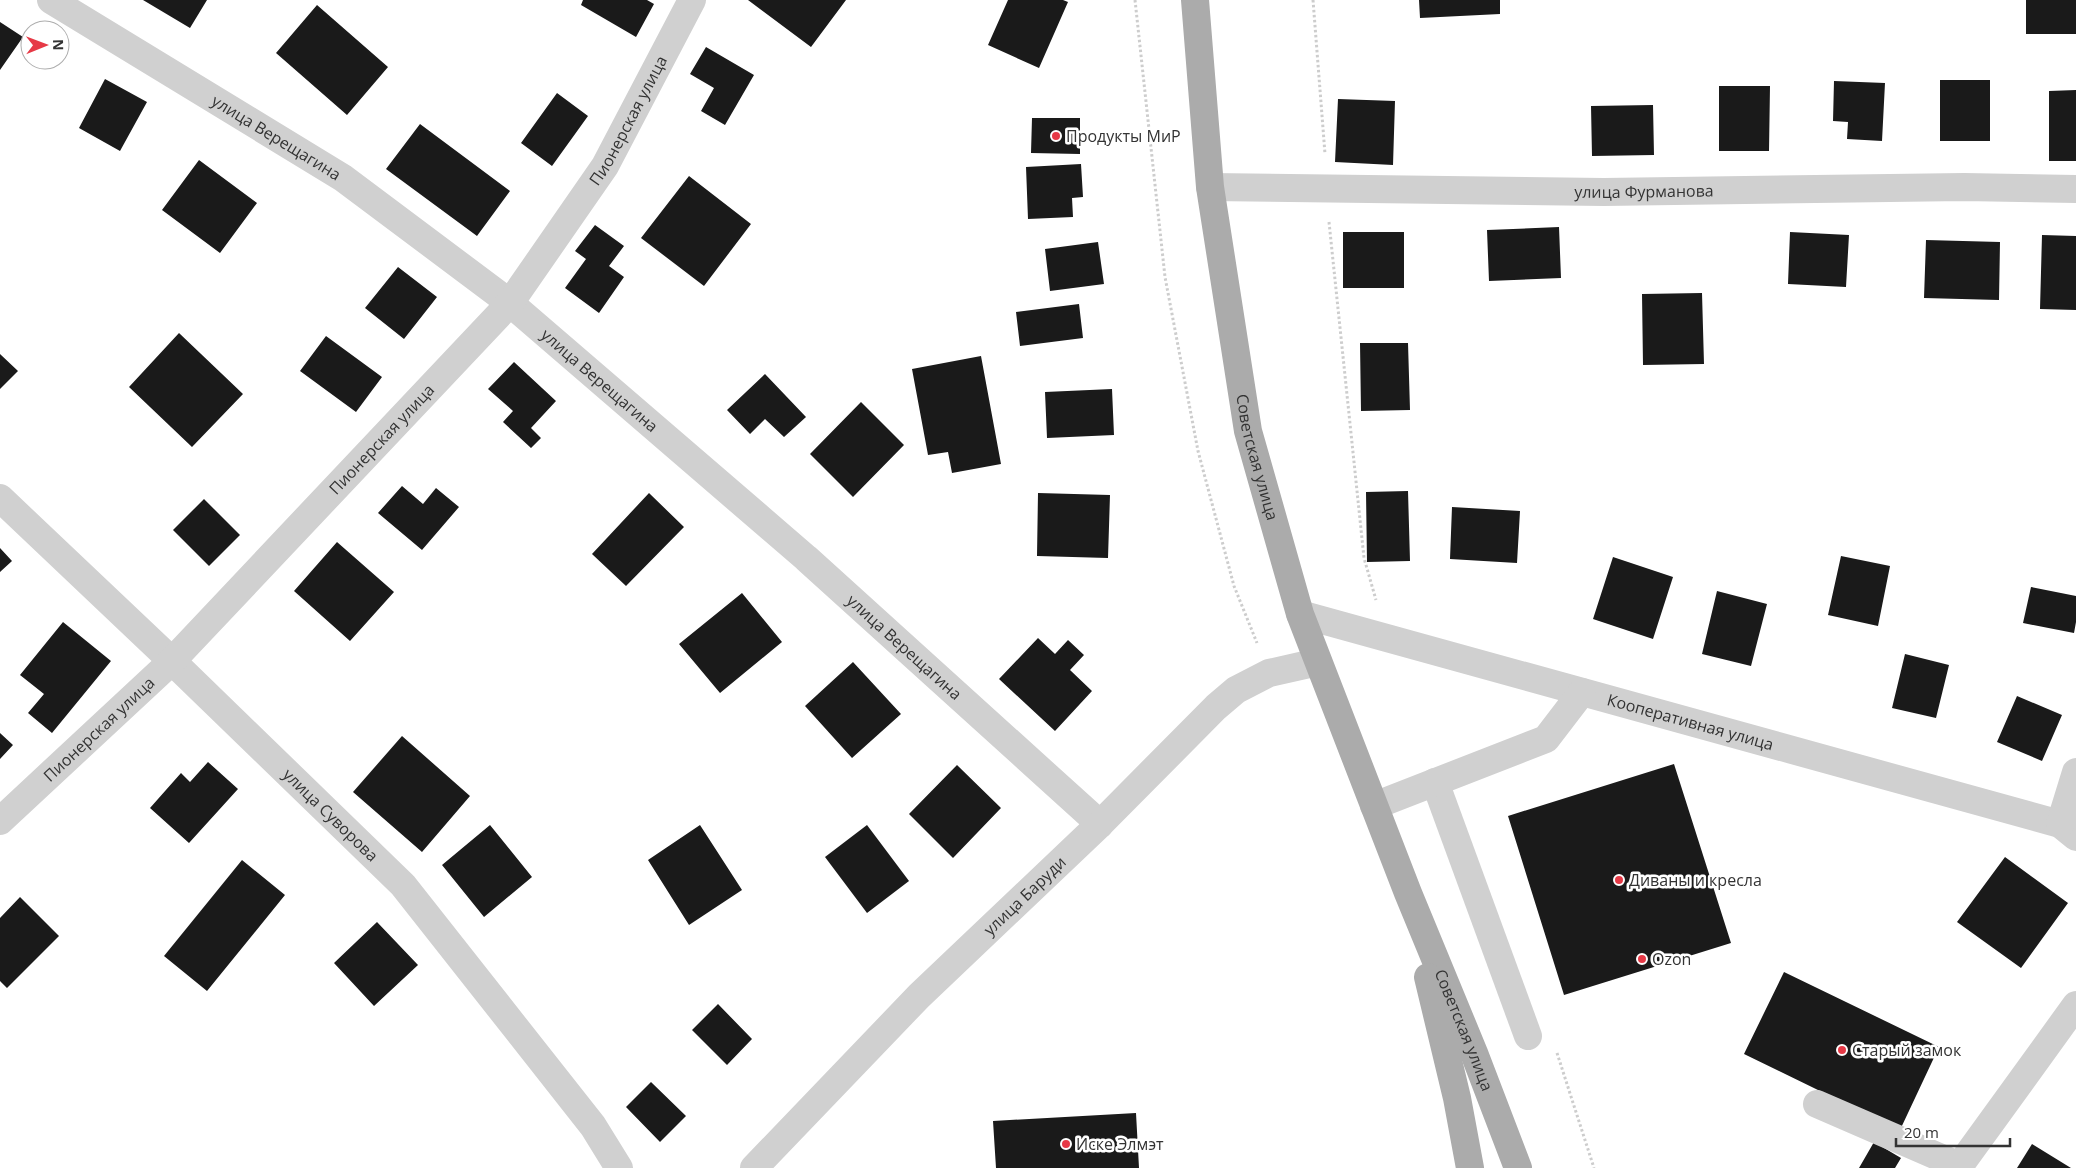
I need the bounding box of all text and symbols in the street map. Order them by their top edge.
north arrow [20,20,70,70]
text: N [49,39,68,51]
street label: Пионерская улица [584,52,672,190]
street label: улица Верещагина [208,90,345,185]
place label: Продукты МиР [1066,125,1181,147]
marker: Продукты МиР [1050,130,1062,142]
street label: улица Фурманова [1574,179,1714,203]
street label: улица Верещагина [537,324,663,437]
street label: Пионерская улица [324,379,439,499]
street label: Советская улица [1231,392,1284,523]
street label: улица Верещагина [842,589,967,705]
street label: Пионерская улица [38,672,159,786]
street label: Кооперативная улица [1605,688,1776,755]
street label: улица Суворова [278,764,383,866]
street label: улица Баруди [978,851,1071,940]
place label: Диваны и кресла [1629,869,1762,891]
marker: Диваны и кресла [1613,874,1625,886]
place label: Ozon [1652,948,1691,970]
marker: Ozon [1636,953,1648,965]
street label: Советская улица [1430,966,1498,1094]
place label: Старый замок [1852,1039,1962,1061]
marker: Старый замок [1836,1044,1848,1056]
scale bar [1896,1116,2010,1148]
text: 20 m [1904,1122,1939,1142]
place label: Иске Элмэт [1076,1133,1164,1155]
marker: Иске Элмэт [1060,1138,1072,1150]

